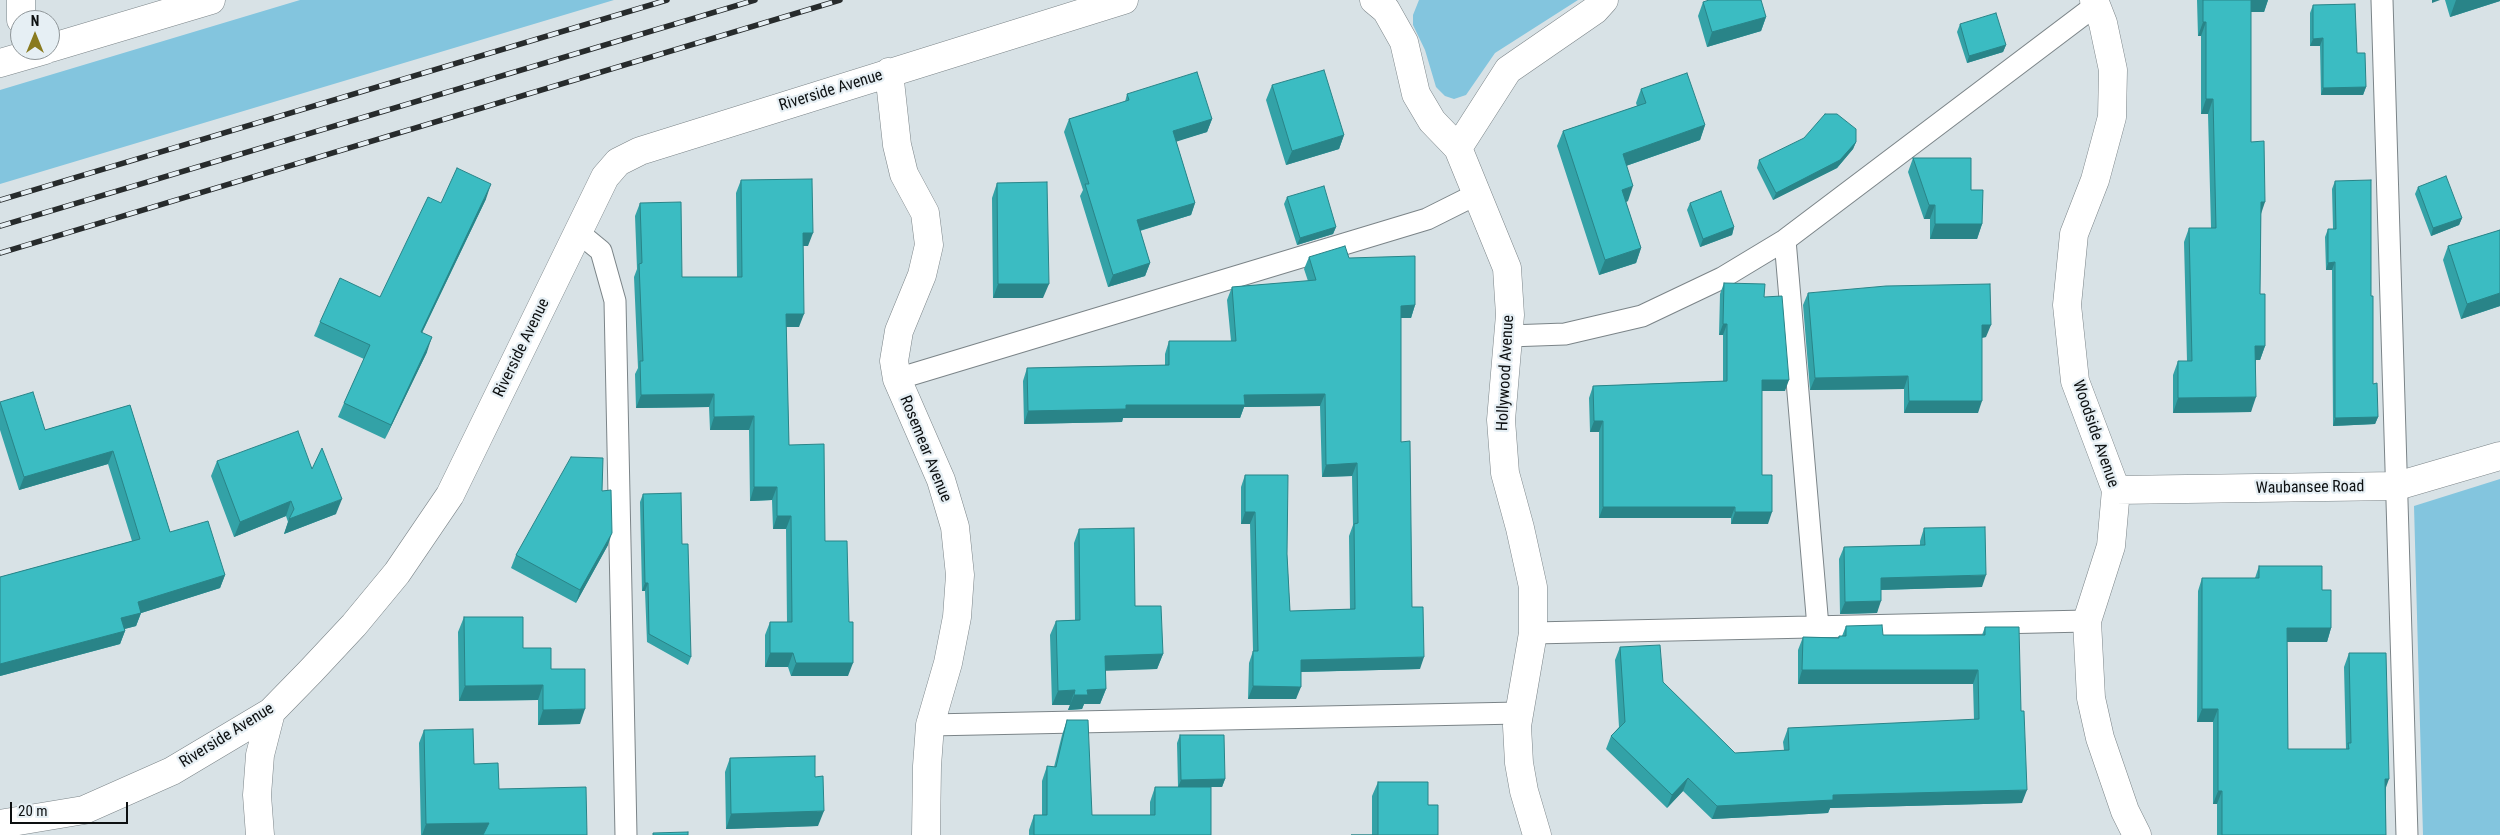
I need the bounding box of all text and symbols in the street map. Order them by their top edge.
north arrow [10,10,60,60]
text: N [31,13,39,29]
street label: Riverside Avenue [777,66,885,116]
street label: Riverside Avenue [490,296,554,400]
street label: Hollywood Avenue [1493,315,1519,431]
street label: Woodside Avenue [2068,378,2122,490]
street label: Rosemear Avenue [895,393,955,505]
street label: Waubansee Road [2255,477,2365,499]
street label: Riverside Avenue [176,699,278,773]
scale bar [12,792,130,824]
text: 20 m [18,802,48,820]

